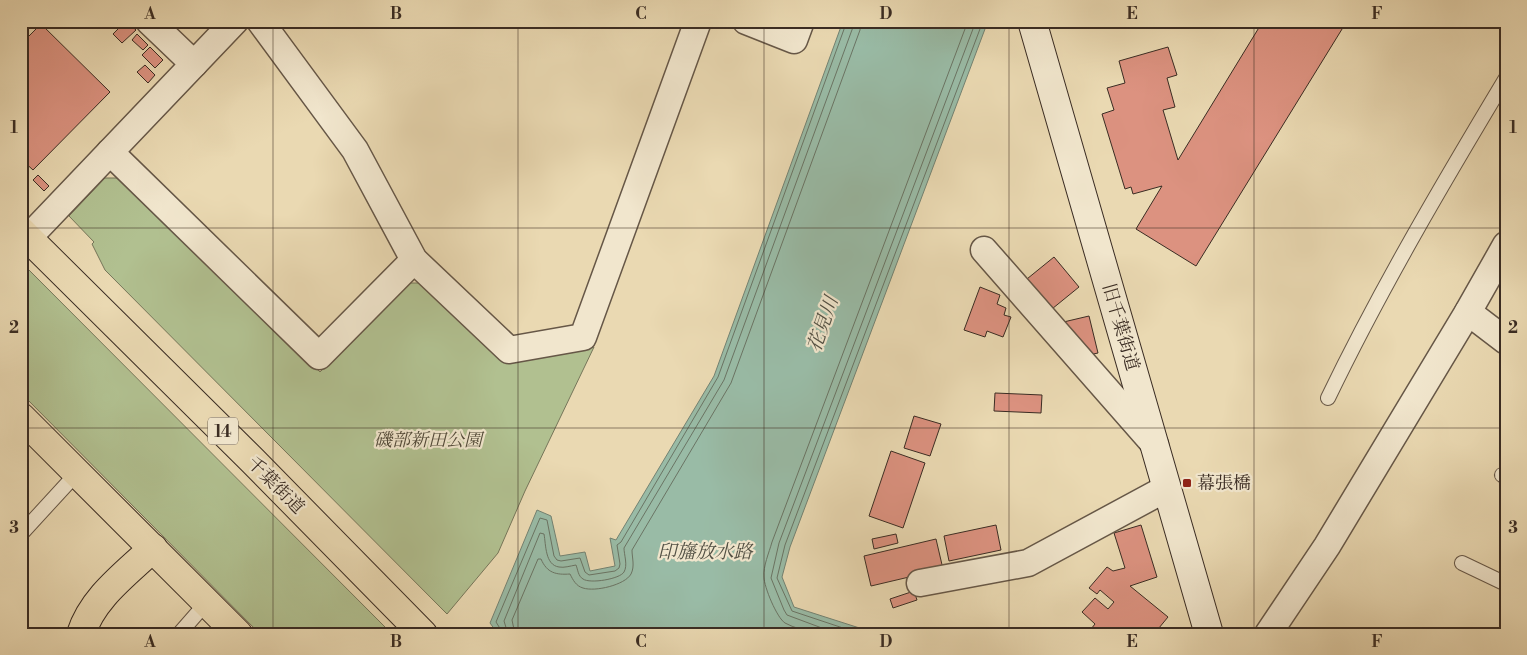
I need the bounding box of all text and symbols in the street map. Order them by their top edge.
text: A [143,4,156,24]
text: B [390,4,402,24]
text: C [635,4,647,24]
text: D [880,4,893,24]
text: E [1126,4,1138,24]
text: F [1371,4,1383,24]
text: 1 [10,118,18,138]
text: 1 [1509,118,1517,138]
street label: 旧千葉街道 [1097,281,1144,374]
water label: 花見川 [802,292,844,355]
text: 2 [9,318,19,338]
text: 2 [1508,318,1518,338]
road number: 14 [208,418,238,444]
park label: 磯部新田公園 [374,429,485,452]
street label: 千葉街道 [242,452,309,519]
place label: 幕張橋 [1197,472,1251,495]
marker: 幕張橋 [1181,477,1193,489]
text: 3 [9,518,19,538]
text: 3 [1508,518,1518,538]
water label: 印旛放水路 [657,540,754,564]
text: A [143,632,156,652]
text: B [390,632,402,652]
text: C [635,632,647,652]
text: D [880,632,893,652]
text: E [1126,632,1138,652]
text: F [1371,632,1383,652]

